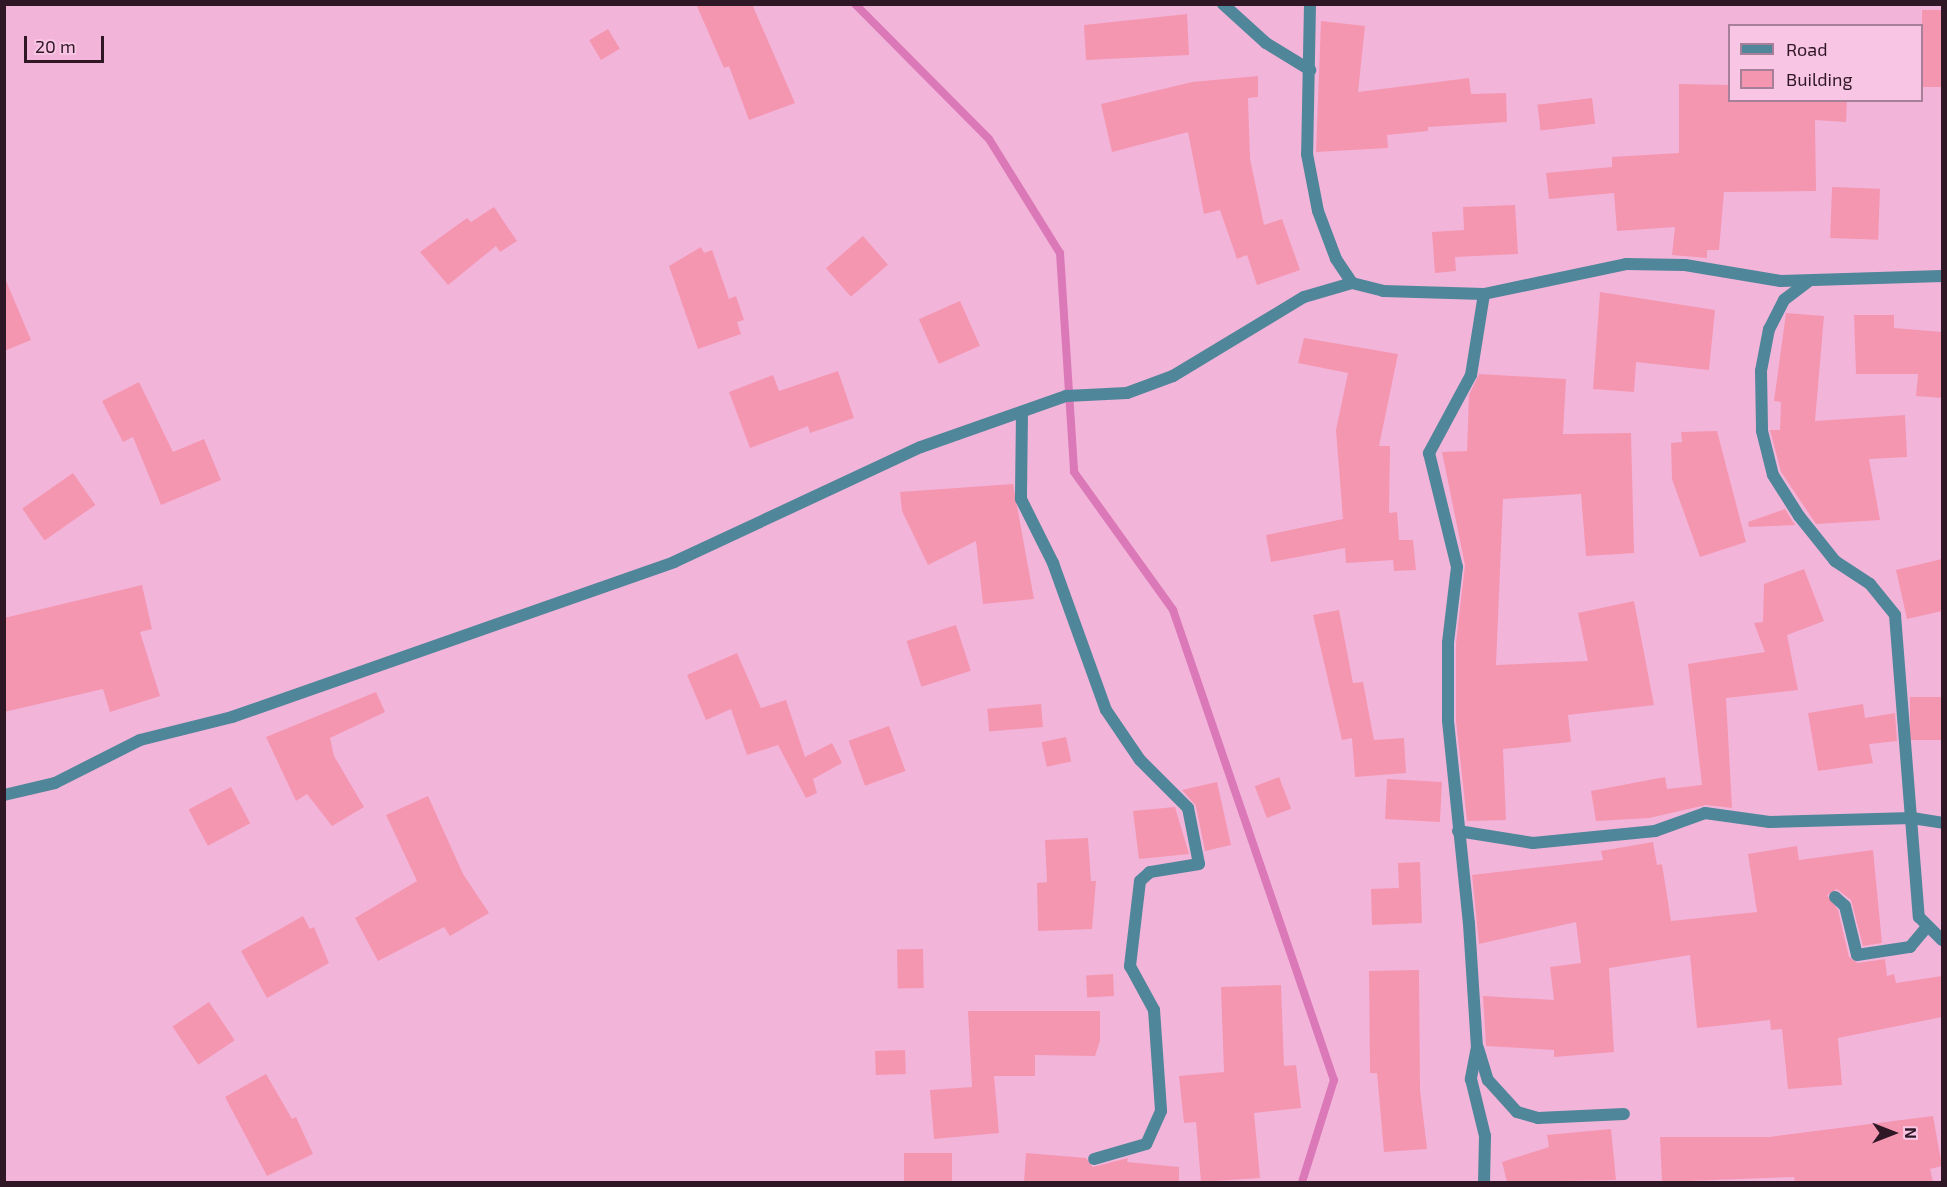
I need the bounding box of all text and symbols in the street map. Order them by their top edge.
scale bar [27,24,106,62]
legend [1728,24,1923,102]
text: 20 m [35,35,76,57]
text: Road [1786,38,1827,60]
text: Building [1786,68,1853,90]
north arrow [1863,1103,1923,1163]
text: N [1902,1127,1921,1139]

